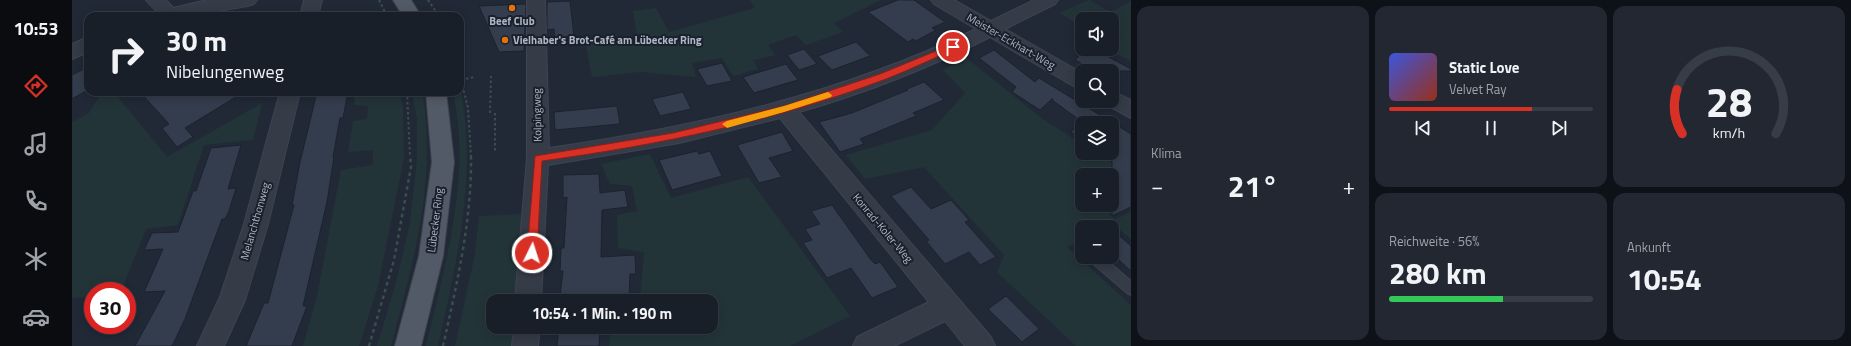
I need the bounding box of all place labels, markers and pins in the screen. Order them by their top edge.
marker: Beef Club [507,3,517,13]
place label: Beef Club [489,13,535,29]
pin [936,30,970,64]
place label: Vielhaber's Brot-Café am Lübecker Ring [513,32,702,48]
marker: Vielhaber's Brot-Café am Lübecker Ring [500,35,510,45]

